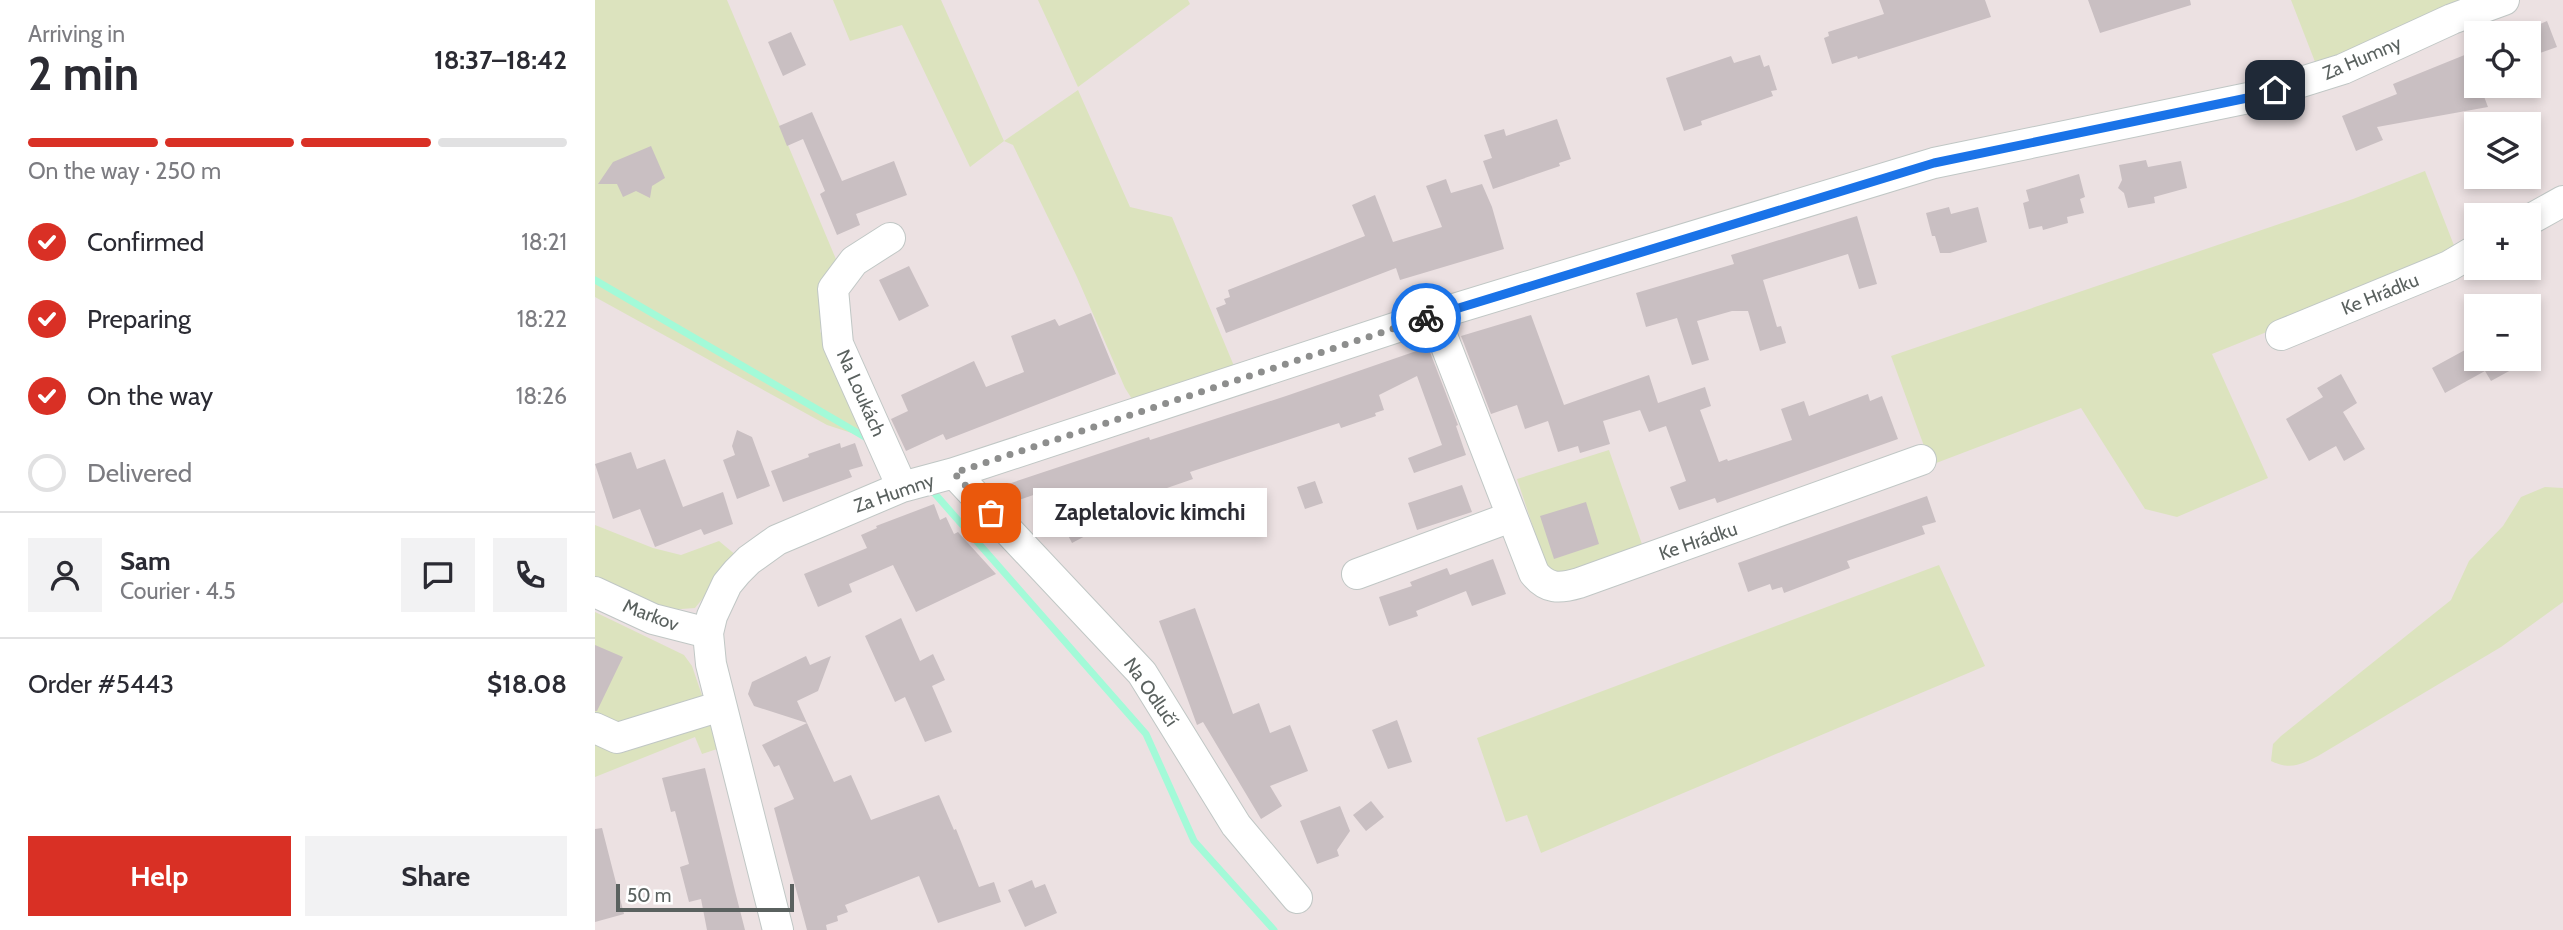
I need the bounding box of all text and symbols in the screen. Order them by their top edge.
text: Arriving in [28,20,125,48]
map controls [2464,21,2541,371]
button: locate [2464,21,2541,98]
street label: Za Humny [2319,31,2405,85]
text: 18:37–18:42 [434,44,567,76]
text: 2 min [28,46,139,102]
pin [2245,60,2305,120]
icon: home [2256,71,2294,109]
button: layers [2464,112,2541,189]
text: On the way · 250 m [28,157,221,185]
button: + [2464,203,2541,280]
icon: check [28,223,66,261]
text: Confirmed [87,226,204,258]
text: 18:21 [521,228,567,256]
street label: Ke Hrádku [2338,268,2422,320]
courier [1391,283,1461,353]
button: − [2464,294,2541,371]
icon: bike [1407,299,1445,337]
icon: check [28,300,66,338]
text: Preparing [87,303,191,335]
text: 18:22 [517,305,567,333]
street label: Na Loukách [832,346,890,440]
icon: check [28,377,66,415]
text: On the way [87,380,213,412]
text: 18:26 [516,382,567,410]
text: Delivered [87,457,192,489]
street label: Za Humny [851,468,938,517]
pin [961,483,1021,543]
callout: Zapletalovic kimchi [1033,489,1267,538]
icon: bag [972,494,1010,532]
text: Zapletalovic kimchi [1055,498,1245,526]
street label: Ke Hrádku [1656,517,1740,565]
button: person [28,538,102,612]
button: chat [401,538,475,612]
button: phone [493,538,567,612]
text: Sam [120,545,171,577]
text: Courier · 4.5 [120,577,236,605]
street label: Markov [620,594,683,636]
street label: Na Odlučí [1119,653,1183,731]
text: Order #5443 [28,668,174,700]
text: $18.08 [487,668,567,700]
button: Help [28,836,291,916]
button: Share [305,836,567,916]
scale bar [616,881,795,913]
text: 50 m [627,884,671,907]

